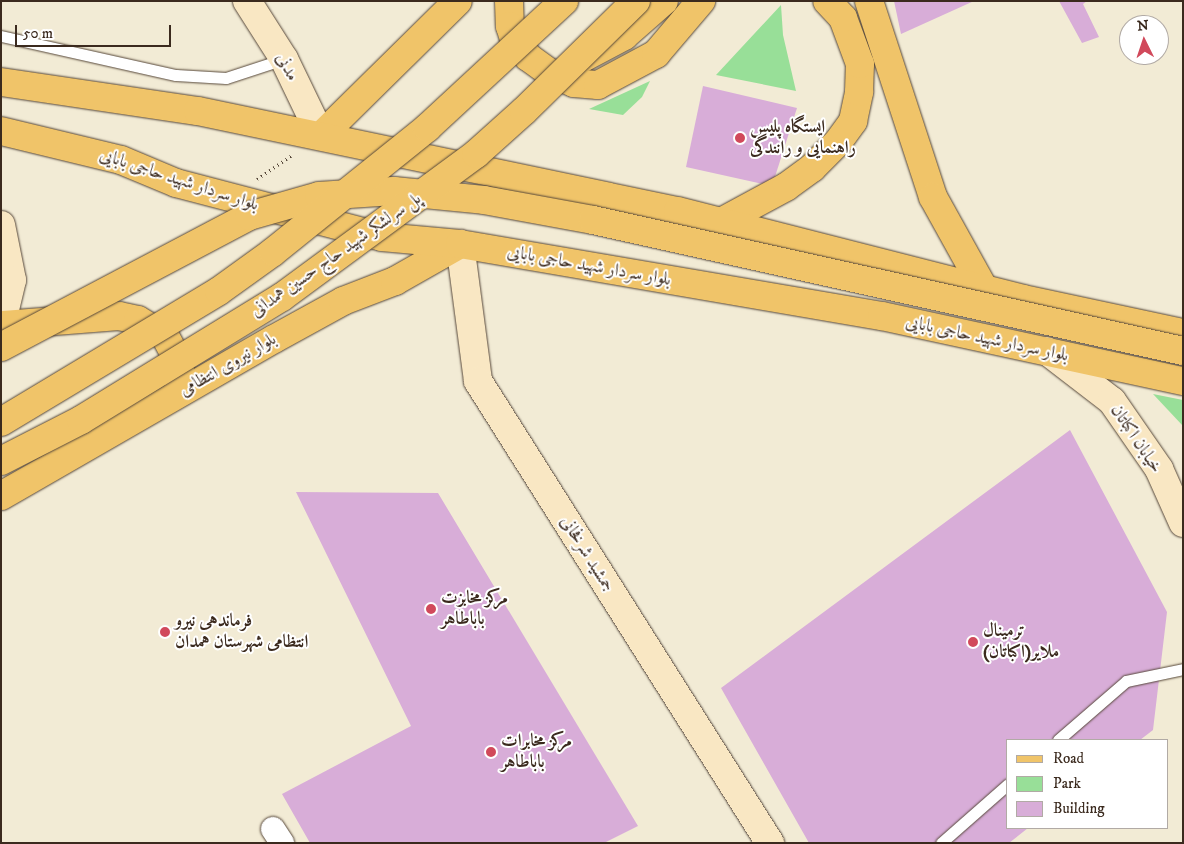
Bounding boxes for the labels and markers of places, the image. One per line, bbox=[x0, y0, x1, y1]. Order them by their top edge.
place label: ایستگاه پلیس راهنمایی و رانندگی bbox=[750, 117, 856, 160]
marker: ایستگاه پلیس راهنمایی و رانندگی bbox=[734, 132, 746, 144]
place label: مرکز مخابزت باباطاهر bbox=[441, 588, 508, 630]
marker: مرکز مخابزت باباطاهر bbox=[425, 603, 437, 615]
place label: فرماندهی نیرو انتظامی شهرستان همدان bbox=[175, 611, 309, 654]
place label: ترمینال ملایر(اکباتان) bbox=[983, 621, 1059, 664]
marker: فرماندهی نیرو انتظامی شهرستان همدان bbox=[159, 626, 171, 638]
marker: ترمینال ملایر(اکباتان) bbox=[967, 636, 979, 648]
place label: مرکز مخابرات باباطاهر bbox=[501, 731, 572, 774]
marker: مرکز مخابرات باباطاهر bbox=[485, 746, 497, 758]

